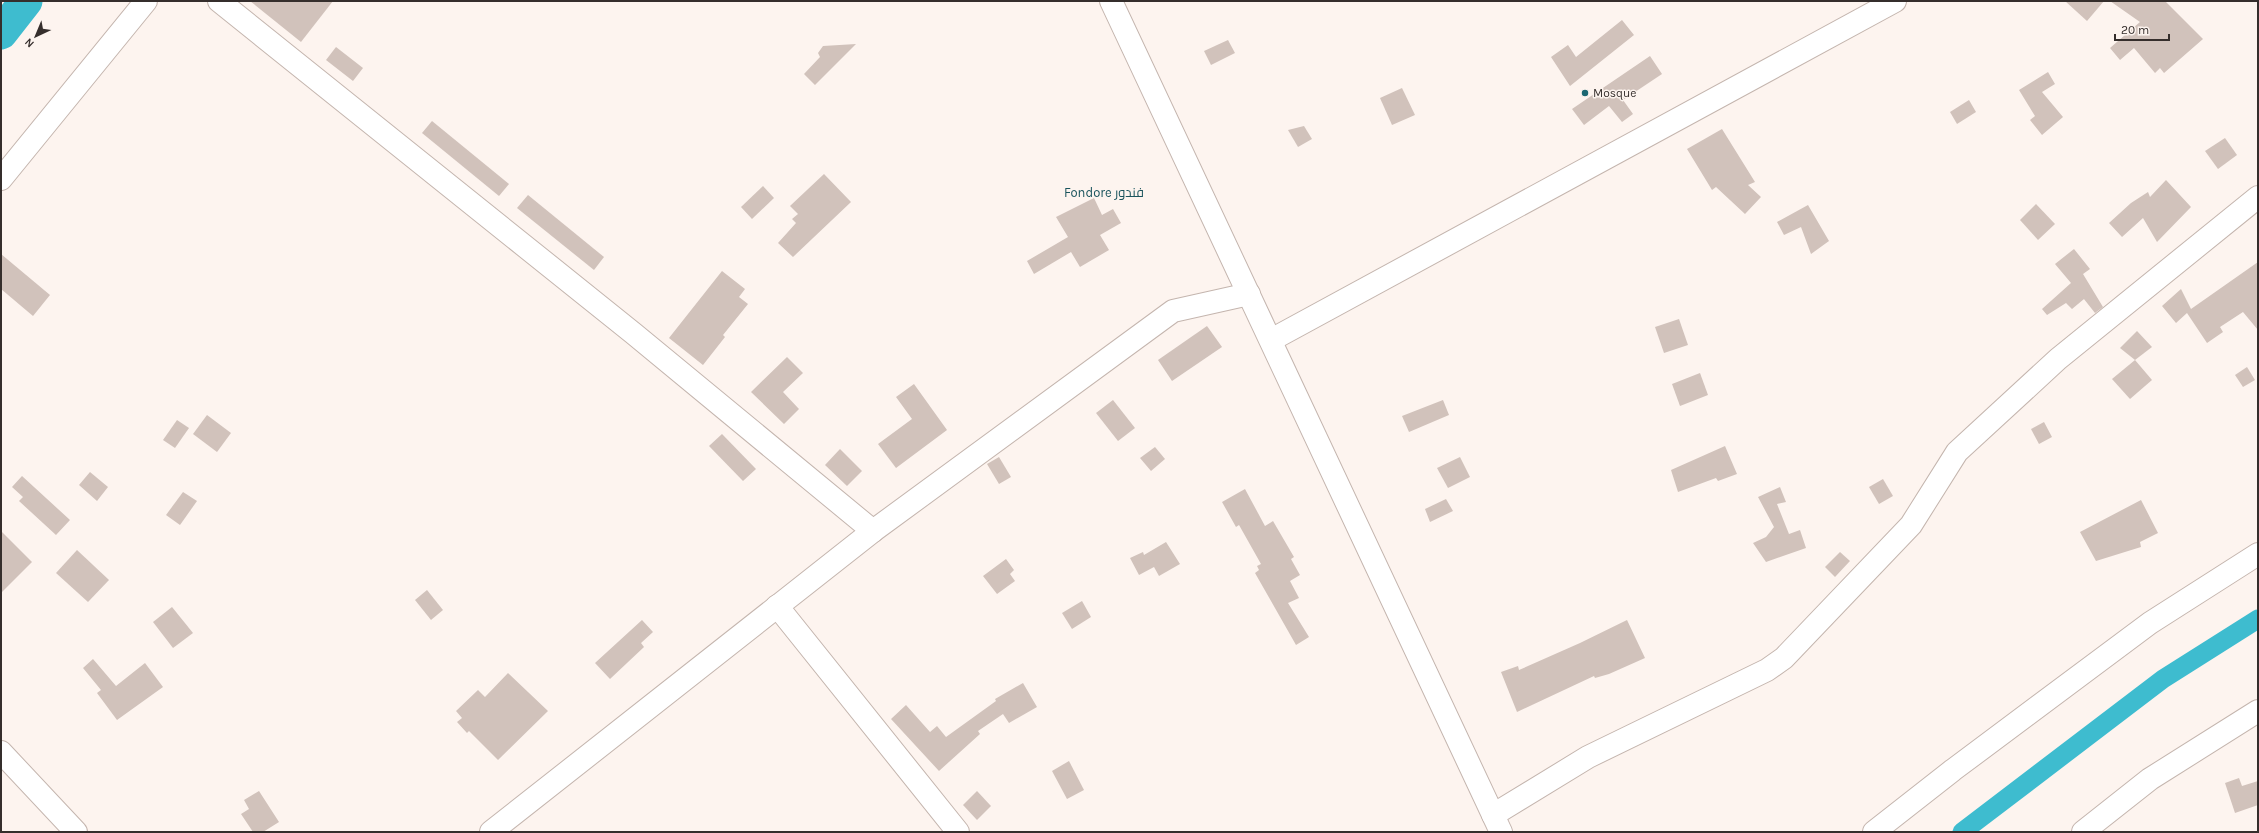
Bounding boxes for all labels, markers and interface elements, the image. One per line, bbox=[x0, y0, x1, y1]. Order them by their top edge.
north arrow bbox=[16, 16, 56, 56]
scale bar bbox=[2115, 16, 2169, 42]
text: 20 m bbox=[2121, 23, 2149, 37]
text: N bbox=[22, 35, 37, 50]
place label: Mosque bbox=[1593, 86, 1636, 100]
marker: Mosque bbox=[1580, 88, 1590, 98]
district label: Fondore فندور bbox=[1064, 185, 1144, 200]

